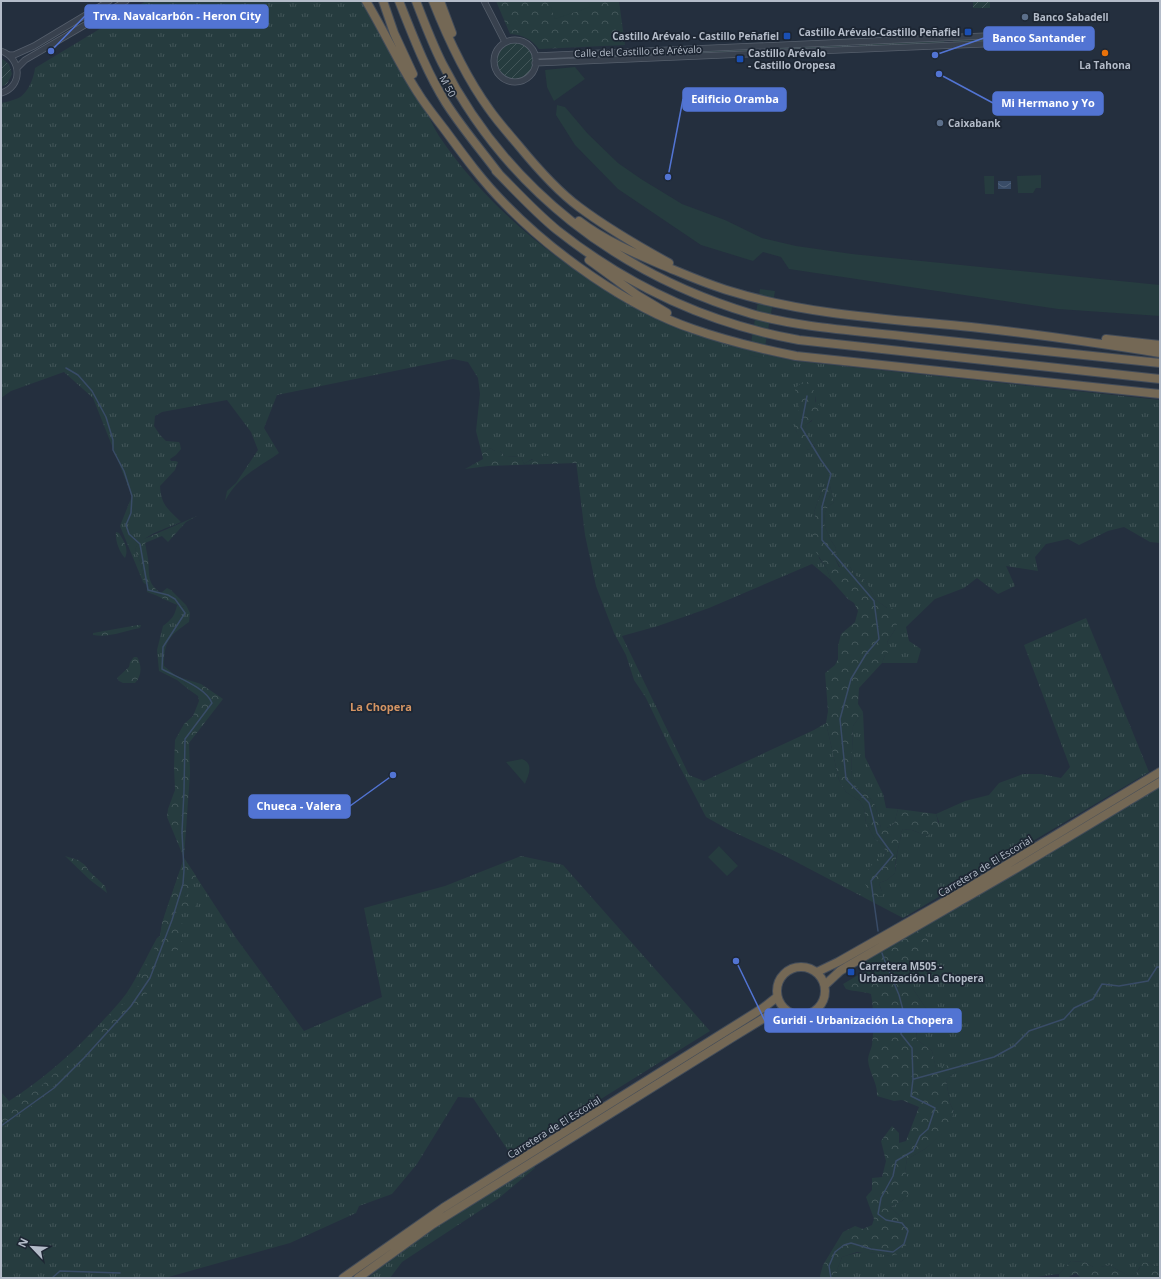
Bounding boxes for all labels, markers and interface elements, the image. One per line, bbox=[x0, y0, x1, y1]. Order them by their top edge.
callout: Trva. Navalcarbón - Heron City bbox=[85, 5, 268, 28]
text: Trva. Navalcarbón - Heron City bbox=[93, 8, 262, 23]
place label: Banco Sabadell bbox=[1033, 10, 1109, 24]
marker: Banco Sabadell bbox=[1020, 12, 1030, 22]
place label: Castillo Arévalo-Castillo Peñafiel bbox=[798, 25, 960, 39]
marker: Castillo Arévalo-Castillo Peñafiel bbox=[963, 27, 973, 37]
callout: Banco Santander bbox=[984, 27, 1094, 50]
place label: Castillo Arévalo - Castillo Peñafiel bbox=[612, 29, 779, 43]
text: Banco Santander bbox=[992, 30, 1086, 45]
marker: Castillo Arévalo - Castillo Peñafiel bbox=[782, 31, 792, 41]
street label: Calle del Castillo de Arévalo bbox=[574, 42, 702, 60]
place label: Castillo Arévalo - Castillo Oropesa bbox=[748, 46, 835, 72]
marker: La Tahona bbox=[1100, 48, 1110, 58]
marker: Castillo Arévalo - Castillo Oropesa bbox=[735, 54, 745, 64]
place label: La Tahona bbox=[1079, 58, 1131, 72]
street label: M 50 bbox=[436, 73, 460, 100]
callout: Edificio Oramba bbox=[683, 88, 786, 111]
text: Edificio Oramba bbox=[691, 91, 779, 106]
callout: Mi Hermano y Yo bbox=[993, 92, 1103, 115]
text: Mi Hermano y Yo bbox=[1001, 95, 1095, 110]
place label: Caixabank bbox=[948, 116, 1001, 130]
marker: Caixabank bbox=[935, 118, 945, 128]
district label: La Chopera bbox=[350, 699, 412, 714]
callout: Chueca - Valera bbox=[249, 795, 350, 818]
text: Chueca - Valera bbox=[257, 798, 341, 813]
street label: Carretera de El Escorial bbox=[935, 832, 1035, 900]
place label: Carretera M505 - Urbanización La Chopera bbox=[859, 959, 984, 985]
marker: Carretera M505 - Urbanización La Chopera bbox=[846, 967, 856, 977]
callout: Guridi - Urbanización La Chopera bbox=[765, 1009, 961, 1032]
text: Guridi - Urbanización La Chopera bbox=[773, 1012, 953, 1027]
street label: Carretera de El Escorial bbox=[505, 1092, 603, 1162]
north arrow bbox=[12, 1227, 52, 1267]
text: N bbox=[14, 1235, 31, 1250]

